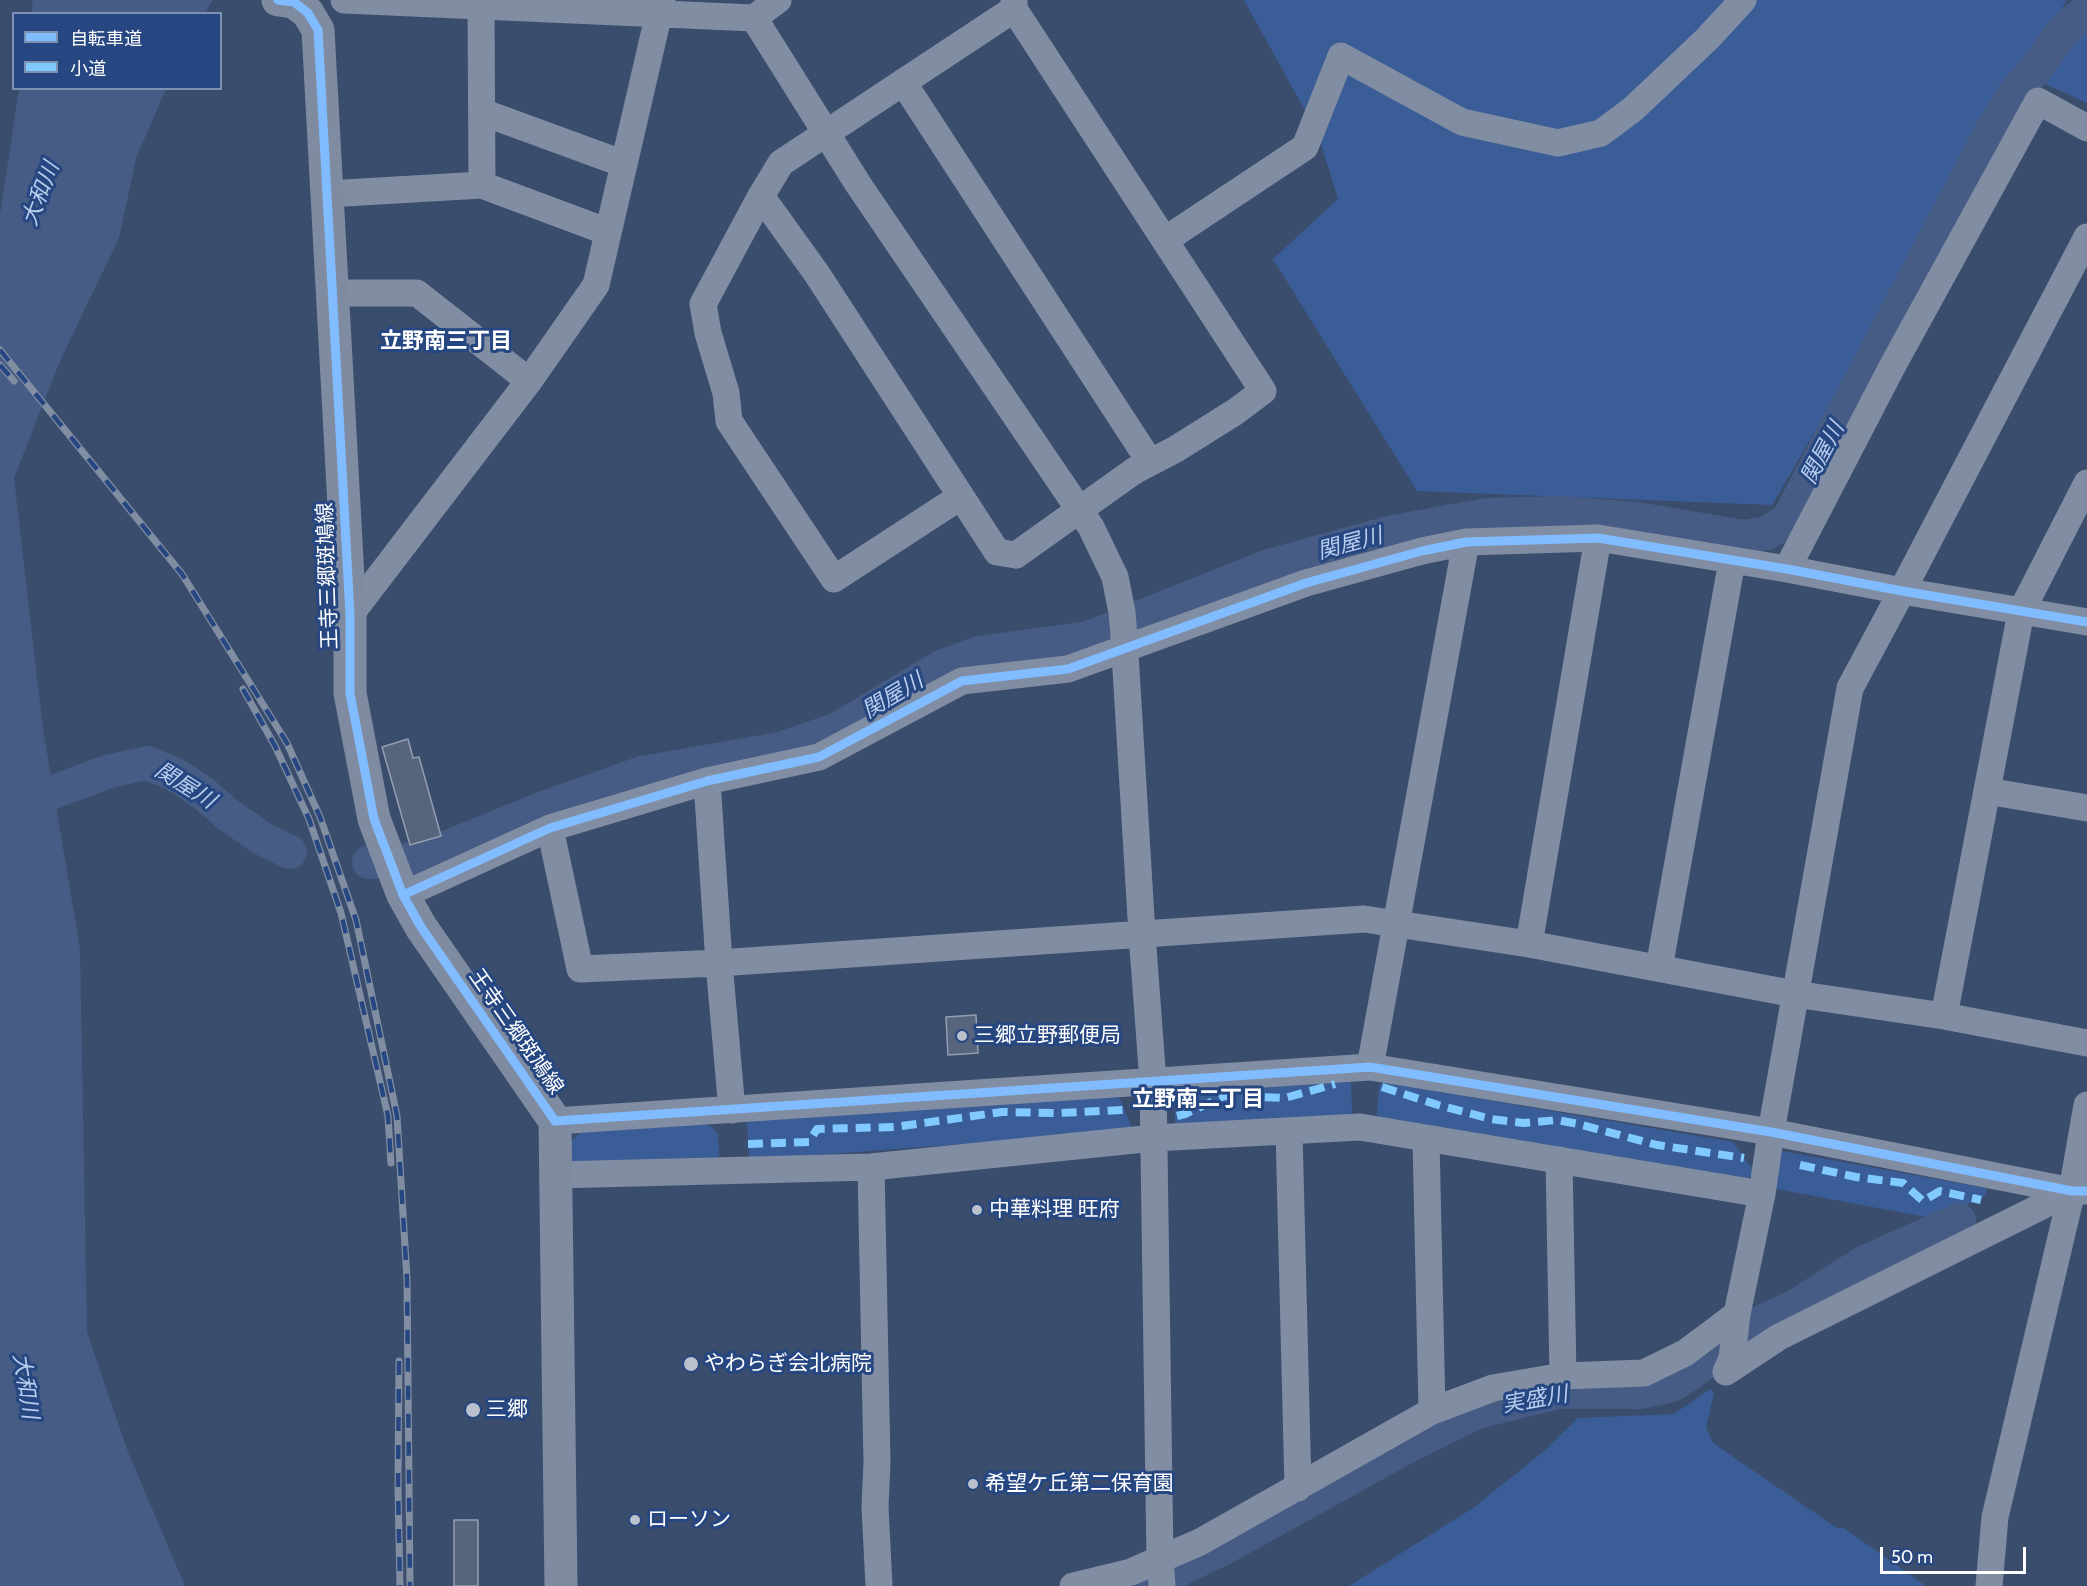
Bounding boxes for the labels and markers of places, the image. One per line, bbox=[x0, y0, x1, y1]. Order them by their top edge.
place label: 三郷立野郵便局 bbox=[974, 1023, 1121, 1049]
marker: 三郷立野郵便局 bbox=[955, 1029, 969, 1043]
place label: 中華料理 旺府 bbox=[989, 1197, 1120, 1223]
marker: 中華料理 旺府 bbox=[970, 1203, 984, 1217]
place label: やわらぎ会北病院 bbox=[704, 1351, 872, 1377]
marker: やわらぎ会北病院 bbox=[682, 1355, 700, 1373]
place label: 三郷 bbox=[486, 1397, 528, 1423]
marker: 三郷 bbox=[464, 1401, 482, 1419]
place label: 希望ケ丘第二保育園 bbox=[985, 1471, 1174, 1497]
marker: 希望ケ丘第二保育園 bbox=[966, 1477, 980, 1491]
place label: ローソン bbox=[647, 1507, 731, 1533]
marker: ローソン bbox=[628, 1513, 642, 1527]

